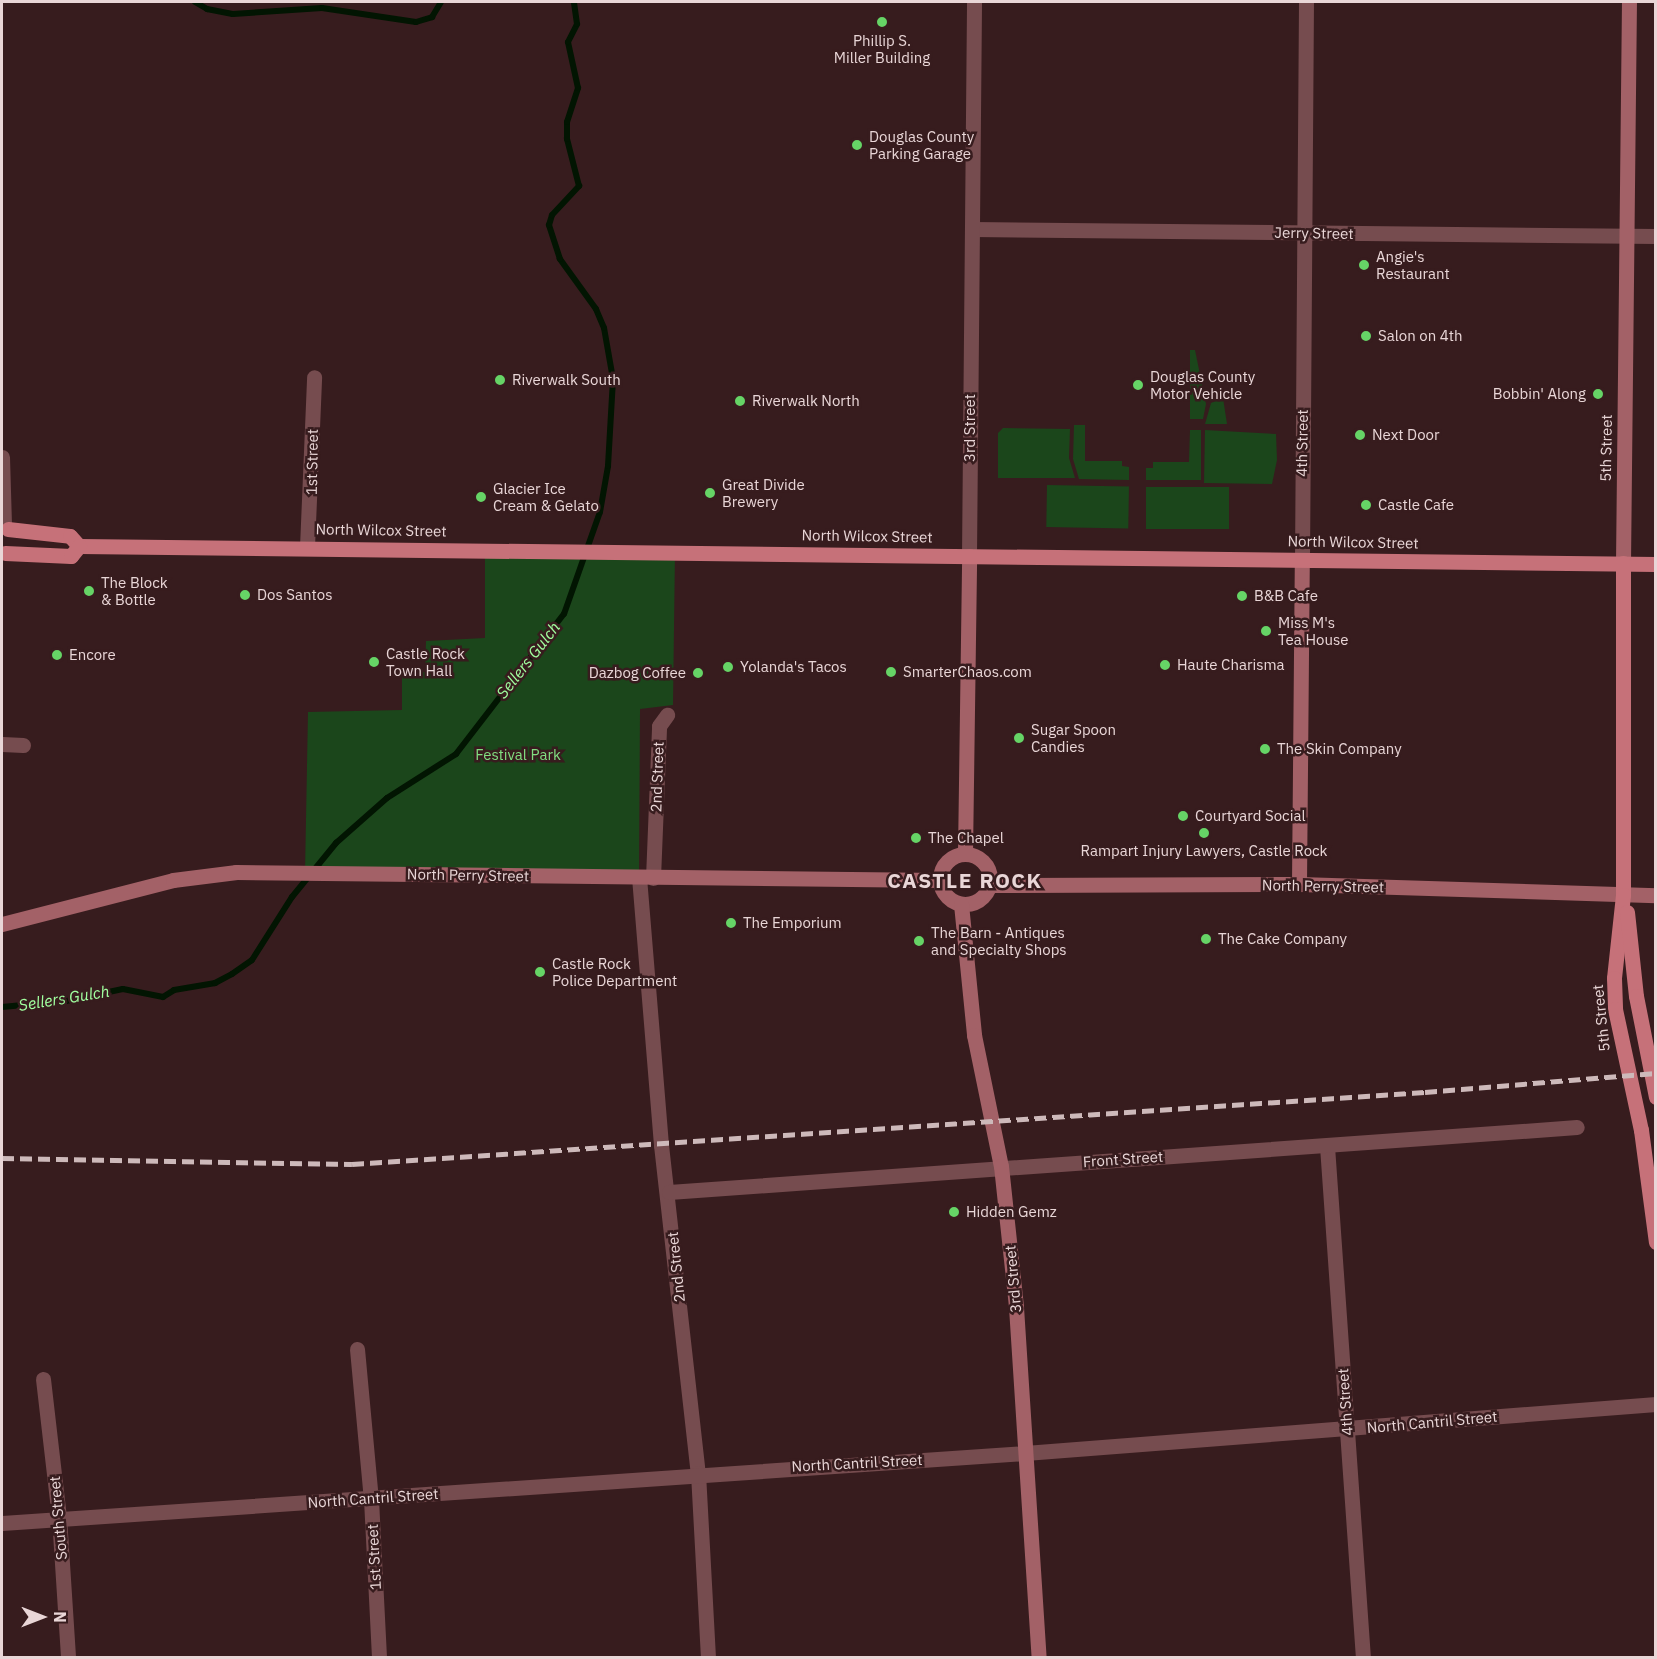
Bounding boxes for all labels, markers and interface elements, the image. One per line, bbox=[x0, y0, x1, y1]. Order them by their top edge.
marker: Phillip S. Miller Building bbox=[875, 15, 889, 29]
place label: Phillip S. Miller Building bbox=[834, 31, 930, 66]
place label: Douglas County Parking Garage bbox=[869, 127, 974, 162]
marker: Douglas County Parking Garage bbox=[850, 138, 864, 152]
street label: Jerry Street bbox=[1274, 223, 1354, 243]
place label: Angie's Restaurant bbox=[1376, 247, 1450, 282]
marker: Angie's Restaurant bbox=[1357, 258, 1371, 272]
place label: Salon on 4th bbox=[1378, 327, 1463, 345]
marker: Salon on 4th bbox=[1359, 329, 1373, 343]
place label: Douglas County Motor Vehicle bbox=[1150, 367, 1255, 402]
place label: Riverwalk South bbox=[512, 371, 621, 389]
marker: Riverwalk South bbox=[493, 373, 507, 387]
marker: Douglas County Motor Vehicle bbox=[1131, 378, 1145, 392]
place label: Bobbin' Along bbox=[1493, 385, 1586, 403]
marker: Bobbin' Along bbox=[1591, 387, 1605, 401]
place label: Riverwalk North bbox=[752, 392, 860, 410]
marker: Riverwalk North bbox=[733, 394, 747, 408]
street label: 3rd Street bbox=[961, 394, 979, 462]
street label: 4th Street bbox=[1292, 409, 1312, 477]
street label: 5th Street bbox=[1596, 414, 1616, 482]
place label: Next Door bbox=[1372, 426, 1439, 444]
marker: Next Door bbox=[1353, 428, 1367, 442]
street label: 1st Street bbox=[302, 429, 322, 495]
place label: Great Divide Brewery bbox=[722, 475, 805, 510]
place label: Glacier Ice Cream & Gelato bbox=[493, 479, 599, 514]
marker: Great Divide Brewery bbox=[703, 486, 717, 500]
marker: Glacier Ice Cream & Gelato bbox=[474, 490, 488, 504]
place label: Castle Cafe bbox=[1378, 496, 1454, 514]
marker: Castle Cafe bbox=[1359, 498, 1373, 512]
street label: North Wilcox Street bbox=[315, 520, 447, 540]
street label: North Wilcox Street bbox=[801, 526, 933, 546]
street label: North Wilcox Street bbox=[1287, 532, 1419, 552]
place label: The Block & Bottle bbox=[101, 573, 168, 608]
marker: The Block & Bottle bbox=[82, 584, 96, 598]
place label: Dos Santos bbox=[257, 586, 332, 604]
place label: B&B Cafe bbox=[1254, 587, 1318, 605]
marker: Dos Santos bbox=[238, 588, 252, 602]
marker: B&B Cafe bbox=[1235, 589, 1249, 603]
place label: Miss M's Tea House bbox=[1278, 613, 1348, 648]
water label: Sellers Gulch bbox=[492, 618, 564, 702]
marker: Miss M's Tea House bbox=[1259, 624, 1273, 638]
place label: Castle Rock Town Hall bbox=[386, 644, 465, 679]
place label: Encore bbox=[69, 646, 116, 664]
marker: Encore bbox=[50, 648, 64, 662]
marker: Castle Rock Town Hall bbox=[367, 655, 381, 669]
place label: Haute Charisma bbox=[1177, 656, 1285, 674]
place label: Yolanda's Tacos bbox=[740, 658, 847, 676]
marker: Haute Charisma bbox=[1158, 658, 1172, 672]
marker: Yolanda's Tacos bbox=[721, 660, 735, 674]
place label: SmarterChaos.com bbox=[903, 663, 1032, 681]
place label: Dazbog Coffee bbox=[589, 664, 686, 682]
marker: SmarterChaos.com bbox=[884, 665, 898, 679]
marker: Dazbog Coffee bbox=[691, 666, 705, 680]
place label: Sugar Spoon Candies bbox=[1031, 720, 1116, 755]
marker: Sugar Spoon Candies bbox=[1012, 731, 1026, 745]
place label: The Skin Company bbox=[1277, 740, 1402, 758]
street label: 2nd Street bbox=[647, 741, 667, 813]
marker: The Skin Company bbox=[1258, 742, 1272, 756]
park label: Festival Park bbox=[475, 746, 561, 764]
place label: Courtyard Social bbox=[1195, 807, 1306, 825]
marker: Courtyard Social bbox=[1176, 809, 1190, 823]
marker: Rampart Injury Lawyers, Castle Rock bbox=[1197, 826, 1211, 840]
place label: The Chapel bbox=[928, 829, 1004, 847]
marker: The Chapel bbox=[909, 831, 923, 845]
place label: Rampart Injury Lawyers, Castle Rock bbox=[1081, 842, 1327, 860]
street label: North Perry Street bbox=[407, 865, 529, 885]
district label: CASTLE ROCK bbox=[887, 867, 1043, 893]
street label: North Perry Street bbox=[1262, 876, 1384, 896]
place label: The Emporium bbox=[743, 914, 842, 932]
marker: The Emporium bbox=[724, 916, 738, 930]
place label: The Barn - Antiques and Specialty Shops bbox=[931, 923, 1067, 958]
place label: The Cake Company bbox=[1218, 930, 1347, 948]
marker: The Cake Company bbox=[1199, 932, 1213, 946]
marker: The Barn - Antiques and Specialty Shops bbox=[912, 934, 926, 948]
place label: Castle Rock Police Department bbox=[552, 954, 677, 989]
marker: Castle Rock Police Department bbox=[533, 965, 547, 979]
water label: Sellers Gulch bbox=[17, 981, 111, 1015]
street label: 5th Street bbox=[1589, 984, 1613, 1052]
street label: Front Street bbox=[1082, 1147, 1164, 1171]
place label: Hidden Gemz bbox=[966, 1203, 1057, 1221]
marker: Hidden Gemz bbox=[947, 1205, 961, 1219]
street label: 2nd Street bbox=[663, 1231, 689, 1303]
street label: 3rd Street bbox=[1001, 1244, 1025, 1314]
street label: 4th Street bbox=[1334, 1368, 1356, 1436]
street label: North Cantril Street bbox=[1366, 1407, 1498, 1437]
street label: North Cantril Street bbox=[791, 1451, 923, 1475]
street label: South Street bbox=[45, 1475, 71, 1561]
street label: North Cantril Street bbox=[307, 1484, 439, 1512]
street label: 1st Street bbox=[363, 1523, 385, 1591]
north arrow bbox=[12, 1587, 72, 1647]
text: N bbox=[50, 1611, 70, 1623]

